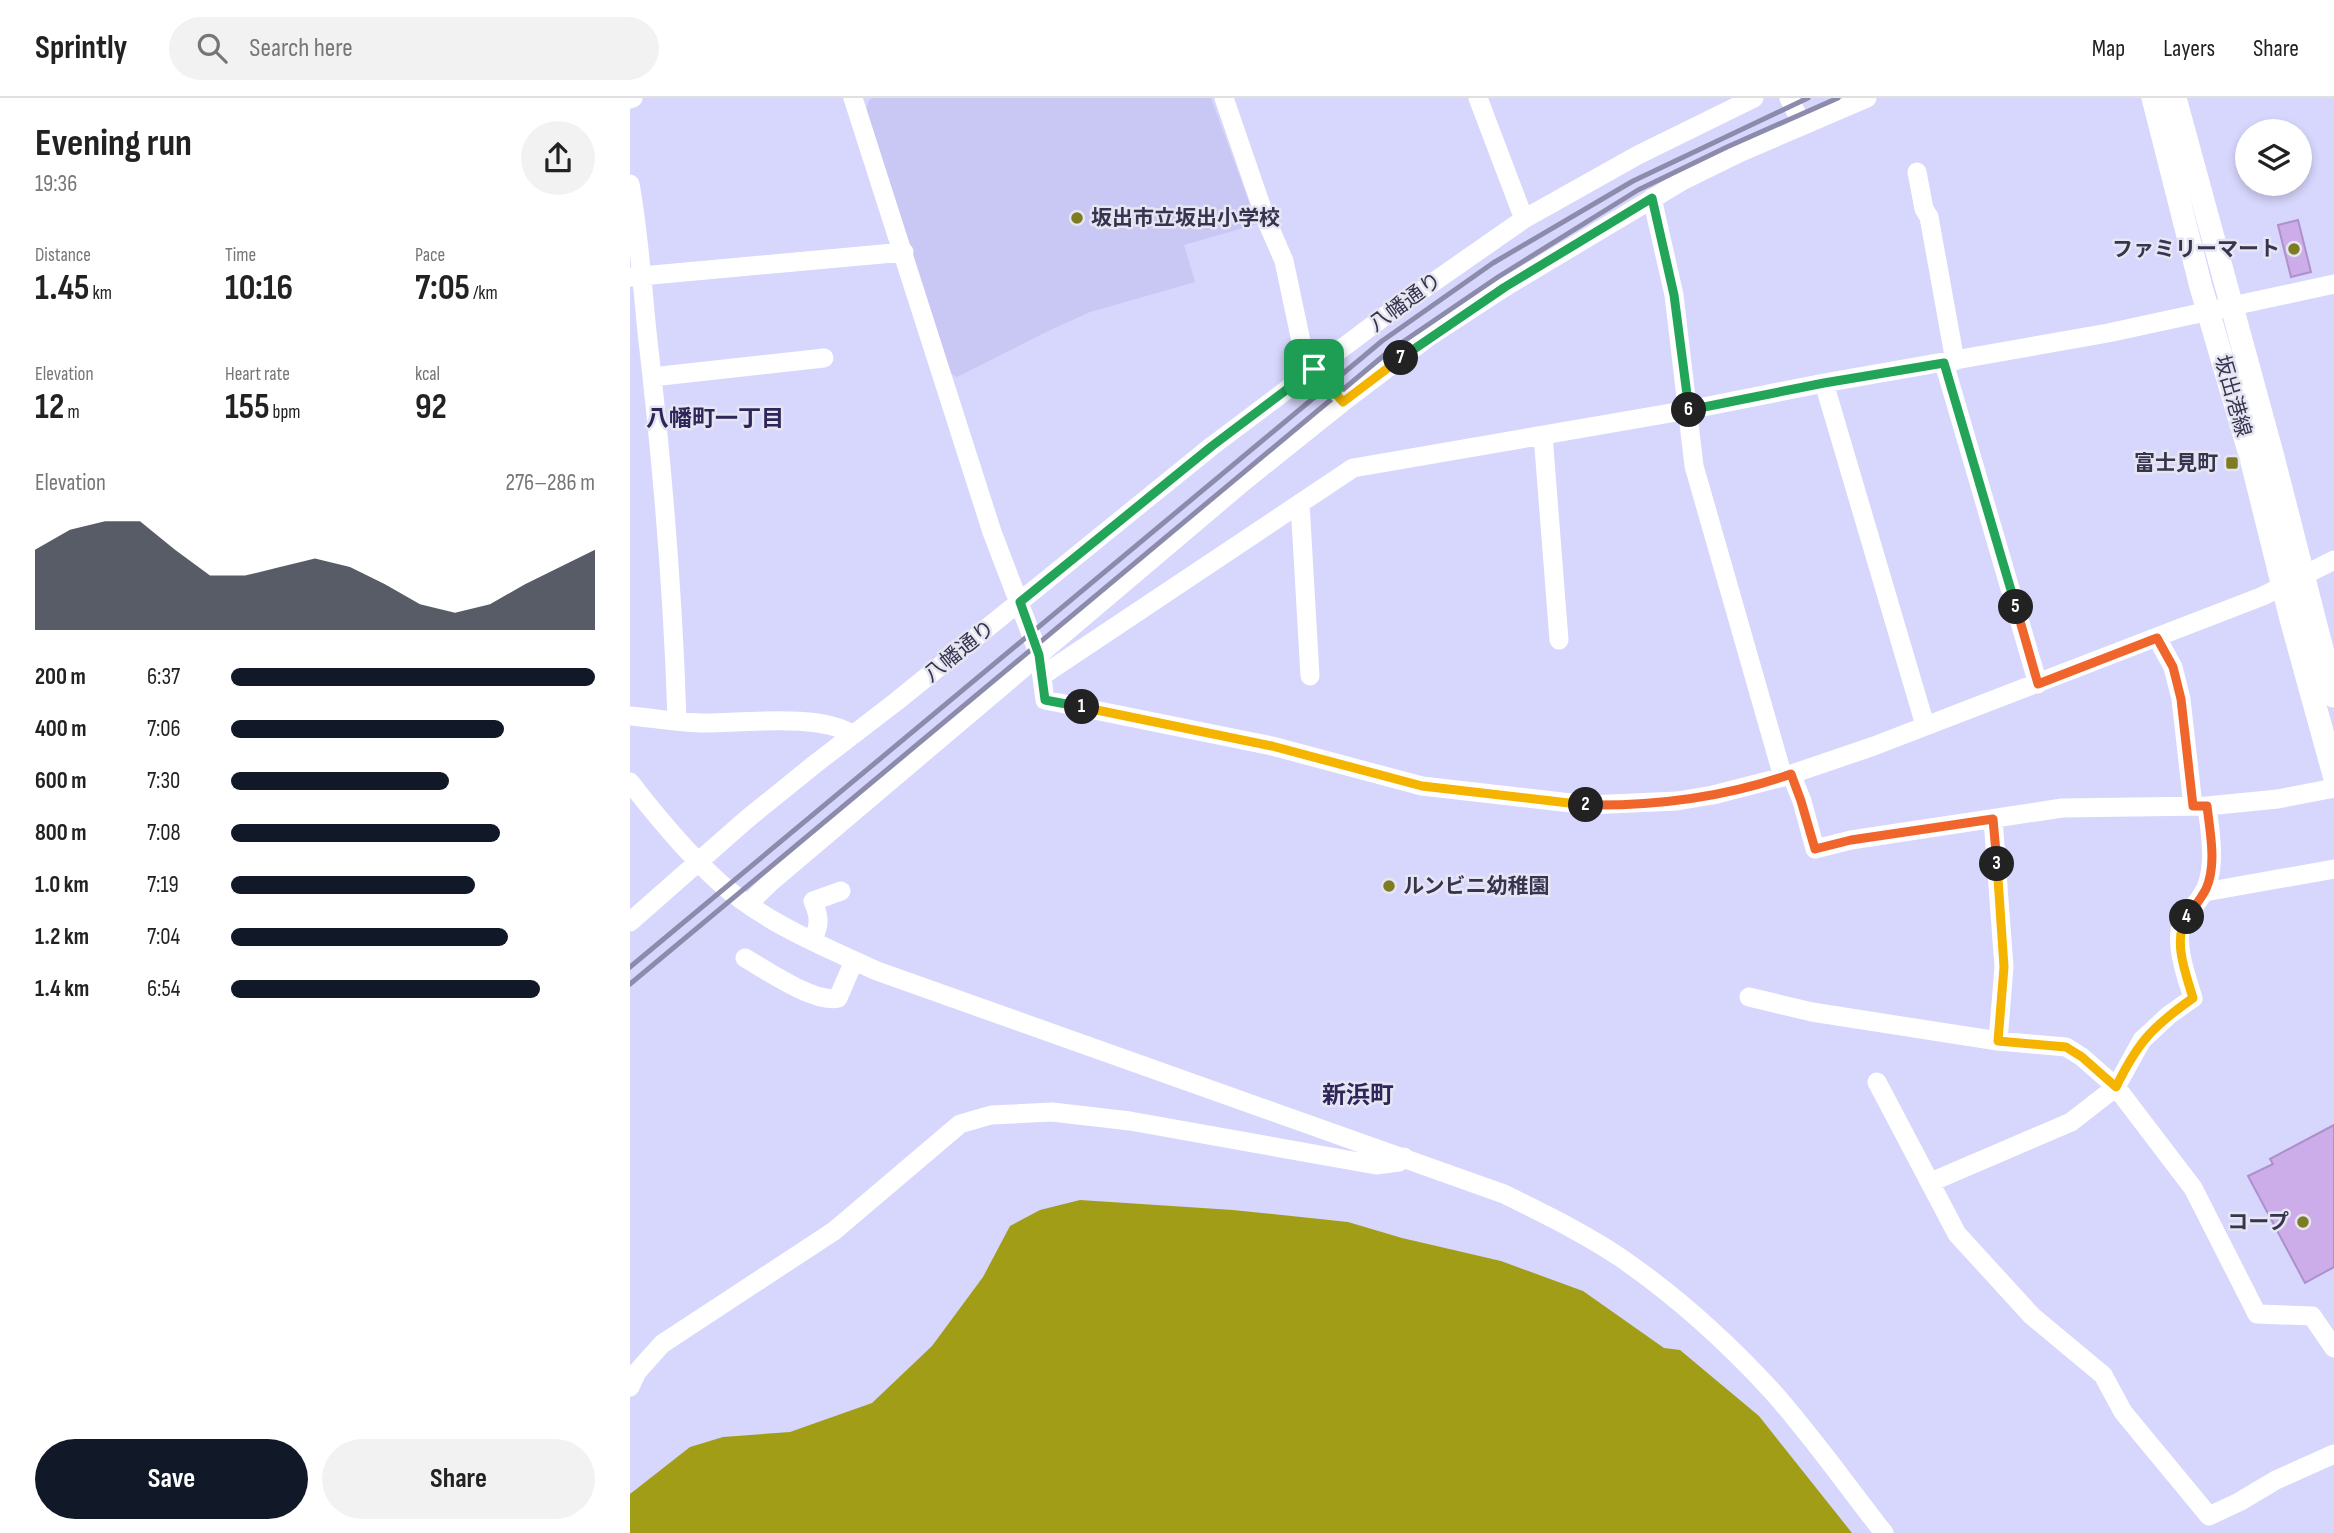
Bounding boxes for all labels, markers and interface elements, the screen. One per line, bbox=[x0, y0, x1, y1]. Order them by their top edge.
search box bbox=[169, 17, 659, 80]
text: Sprintly bbox=[35, 28, 127, 68]
icon: search bbox=[193, 29, 231, 67]
text: Search here bbox=[249, 33, 353, 64]
text: Map bbox=[2092, 34, 2125, 63]
text: Layers bbox=[2163, 34, 2215, 63]
text: Share bbox=[2253, 34, 2299, 63]
map controls bbox=[2235, 119, 2312, 196]
button: layers bbox=[2235, 119, 2312, 196]
text: Evening run bbox=[35, 121, 192, 166]
button: share bbox=[521, 121, 595, 195]
text: 19:36 bbox=[35, 170, 77, 198]
place label: 坂出市立坂出小学校 bbox=[1091, 206, 1280, 231]
marker: 坂出市立坂出小学校 bbox=[1069, 210, 1085, 226]
place label: ファミリーマート bbox=[2112, 237, 2280, 262]
marker: ファミリーマート bbox=[2286, 241, 2302, 257]
text: Distance bbox=[35, 244, 91, 267]
text: Time bbox=[225, 244, 256, 267]
text: Pace bbox=[415, 244, 445, 267]
text: 1.45 bbox=[35, 267, 89, 310]
text: 10:16 bbox=[225, 267, 293, 310]
text: 7:05 bbox=[415, 267, 470, 310]
street label: 八幡通り bbox=[1364, 268, 1447, 337]
text: km bbox=[89, 282, 112, 305]
text: /km bbox=[470, 282, 498, 305]
pin bbox=[1284, 339, 1344, 399]
pin: 7 bbox=[1384, 341, 1418, 376]
text: 7 bbox=[1396, 346, 1405, 369]
icon: arrive bbox=[1295, 350, 1333, 388]
street label: 坂出港線 bbox=[2209, 352, 2256, 440]
text: Elevation bbox=[35, 363, 94, 386]
text: Heart rate bbox=[225, 363, 290, 386]
text: kcal bbox=[415, 363, 440, 386]
text: 12 bbox=[35, 386, 64, 429]
text: 155 bbox=[225, 386, 270, 429]
text: 92 bbox=[415, 386, 447, 429]
pin: 6 bbox=[1672, 392, 1706, 428]
text: 6 bbox=[1684, 398, 1693, 421]
text: m bbox=[64, 401, 80, 424]
text: bpm bbox=[270, 401, 301, 424]
district label: 八幡町一丁目 bbox=[646, 405, 784, 433]
place label: 富士見町 bbox=[2134, 451, 2218, 476]
marker: 富士見町 bbox=[2224, 455, 2240, 471]
text: Elevation bbox=[35, 469, 106, 497]
text: 276–286 m bbox=[505, 469, 595, 497]
pin: 5 bbox=[1998, 589, 2034, 624]
text: 5 bbox=[2011, 595, 2020, 618]
street label: 八幡通り bbox=[919, 615, 1000, 688]
text: 200 m bbox=[35, 663, 86, 691]
text: 6:37 bbox=[147, 663, 180, 691]
pin: 1 bbox=[1064, 690, 1100, 724]
text: 1 bbox=[1078, 695, 1085, 718]
text: 400 m bbox=[35, 715, 86, 743]
text: 7:06 bbox=[147, 715, 181, 743]
text: 600 m bbox=[35, 767, 87, 795]
text: 7:30 bbox=[147, 767, 180, 795]
pin: 2 bbox=[1569, 788, 1604, 822]
text: 2 bbox=[1581, 793, 1590, 816]
text: 800 m bbox=[35, 819, 87, 847]
text: 7:08 bbox=[147, 819, 181, 847]
pin: 3 bbox=[1980, 846, 2014, 882]
text: 3 bbox=[1992, 852, 2001, 875]
text: 1.0 km bbox=[35, 871, 89, 899]
text: 7:19 bbox=[147, 871, 179, 899]
place label: ルンビニ幼稚園 bbox=[1403, 874, 1550, 899]
marker: ルンビニ幼稚園 bbox=[1381, 878, 1397, 894]
pin: 4 bbox=[2170, 900, 2204, 934]
text: 4 bbox=[2182, 905, 2191, 928]
text: 1.2 km bbox=[35, 923, 89, 951]
text: 7:04 bbox=[147, 923, 180, 951]
text: 1.4 km bbox=[35, 975, 89, 1003]
text: 6:54 bbox=[147, 975, 180, 1003]
district label: 新浜町 bbox=[1322, 1081, 1394, 1110]
place label: コープ bbox=[2227, 1210, 2289, 1235]
marker: コープ bbox=[2295, 1214, 2311, 1230]
button: Save bbox=[35, 1439, 308, 1519]
button: Share bbox=[322, 1439, 595, 1519]

